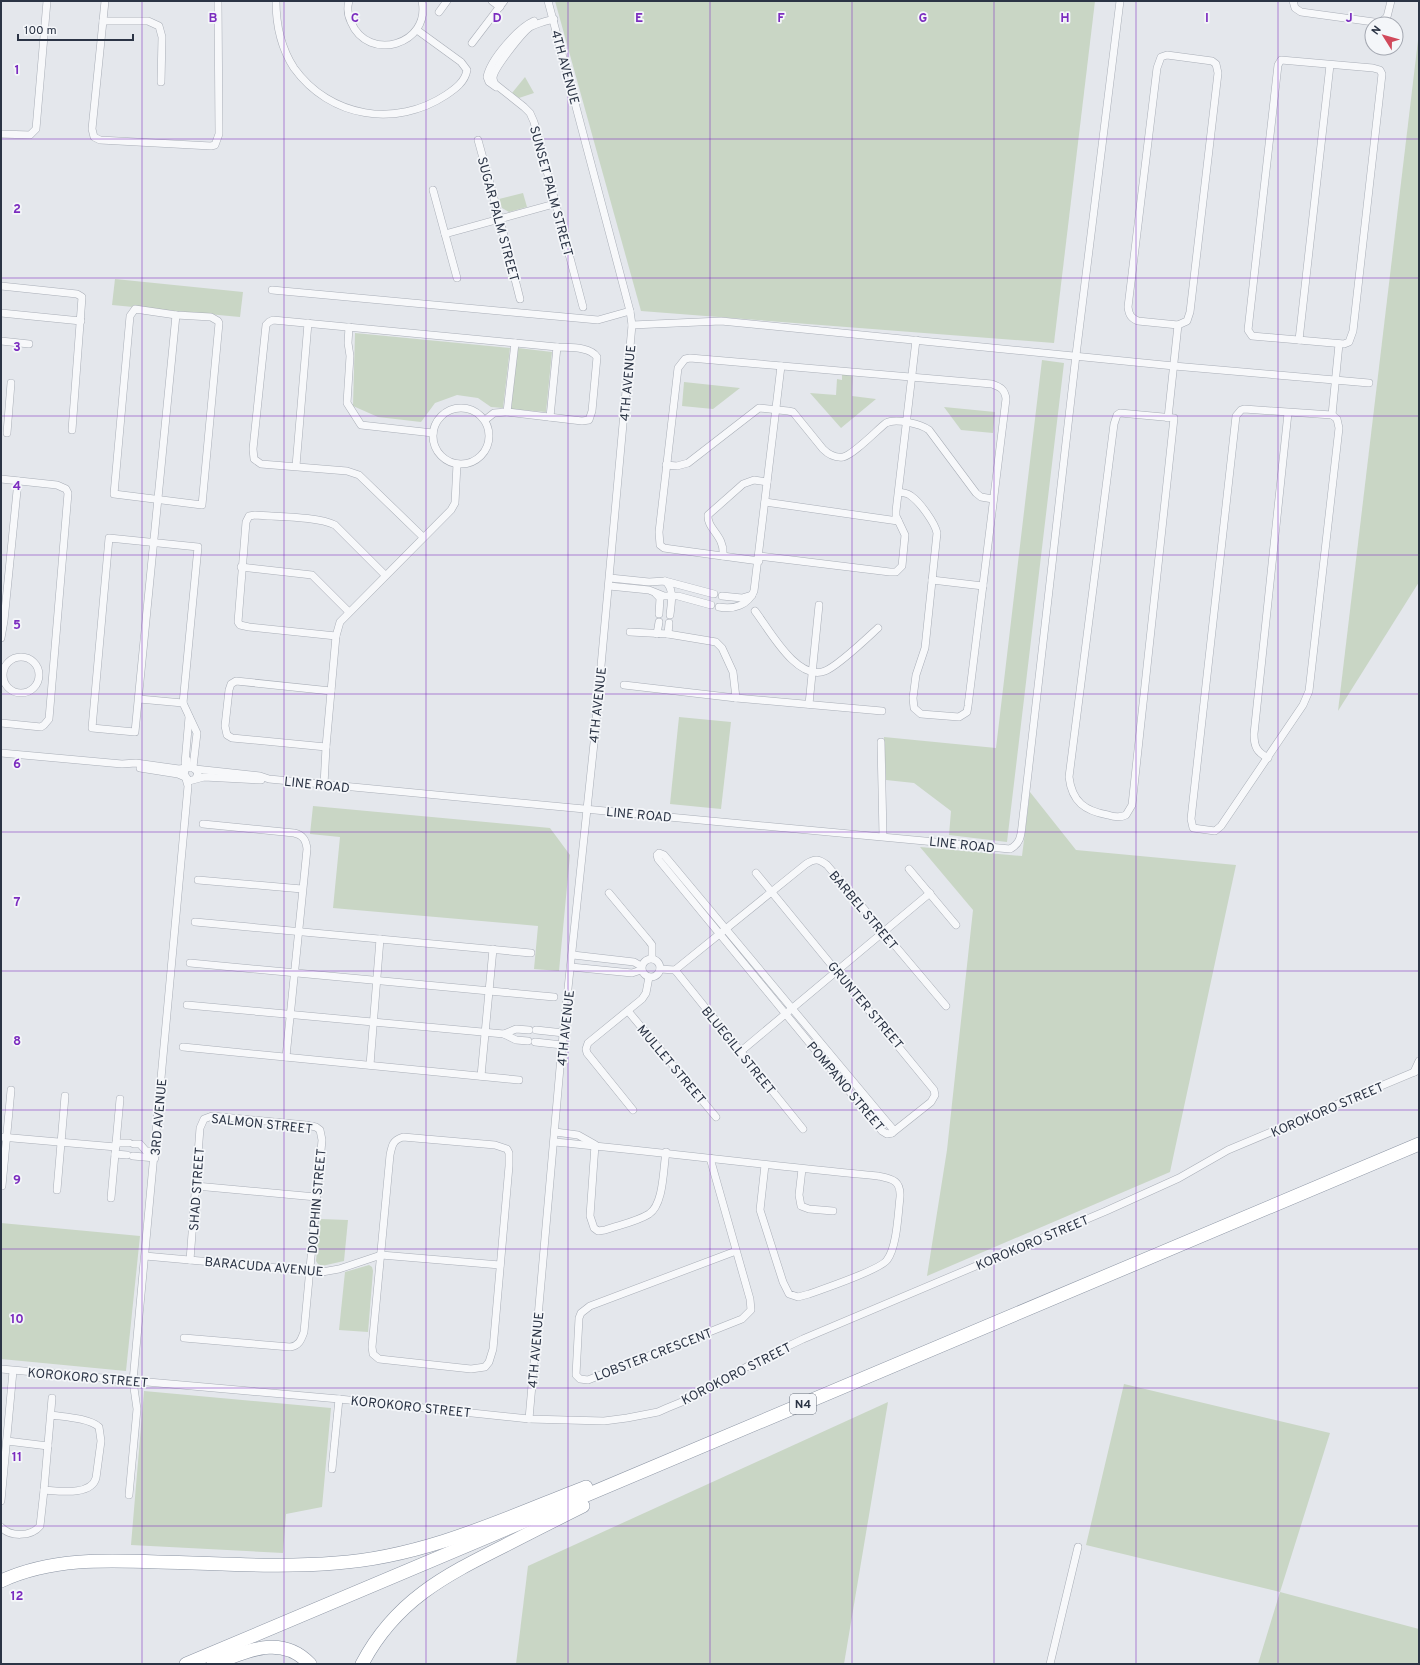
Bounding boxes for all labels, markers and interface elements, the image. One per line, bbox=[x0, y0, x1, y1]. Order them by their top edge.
text: B bbox=[209, 11, 218, 27]
text: C bbox=[351, 11, 359, 27]
text: D bbox=[492, 11, 502, 27]
text: E bbox=[635, 11, 643, 27]
text: F bbox=[777, 11, 785, 27]
text: G bbox=[919, 11, 928, 27]
text: H bbox=[1060, 11, 1070, 27]
text: I bbox=[1205, 11, 1209, 27]
text: J bbox=[1345, 11, 1353, 27]
scale bar bbox=[18, 16, 133, 42]
north arrow bbox=[1364, 16, 1404, 56]
text: 100 m bbox=[24, 23, 57, 39]
text: N bbox=[1369, 23, 1385, 38]
street label: 4TH AVENUE bbox=[546, 29, 582, 107]
text: 1 bbox=[14, 63, 20, 79]
street label: SUNSET PALM STREET bbox=[525, 124, 575, 259]
street label: SUGAR PALM STREET bbox=[473, 155, 521, 284]
text: 2 bbox=[13, 202, 21, 218]
text: 3 bbox=[13, 340, 21, 356]
street label: 4TH AVENUE bbox=[618, 344, 640, 422]
text: 4 bbox=[13, 479, 21, 495]
text: 5 bbox=[13, 618, 21, 634]
street label: 4TH AVENUE bbox=[587, 666, 611, 744]
text: 6 bbox=[13, 757, 21, 773]
street label: LINE ROAD bbox=[283, 775, 350, 797]
street label: LINE ROAD bbox=[605, 805, 672, 827]
street label: LINE ROAD bbox=[928, 835, 995, 857]
street label: BARBEL STREET bbox=[825, 868, 900, 954]
text: 7 bbox=[14, 895, 21, 911]
street label: GRUNTER STREET bbox=[823, 959, 906, 1053]
street label: 4TH AVENUE bbox=[555, 989, 579, 1067]
street label: BLUEGILL STREET bbox=[697, 1004, 778, 1099]
street label: MULLET STREET bbox=[633, 1022, 708, 1108]
text: 8 bbox=[13, 1034, 21, 1050]
street label: POMPANO STREET bbox=[802, 1039, 887, 1135]
street label: 3RD AVENUE bbox=[149, 1078, 171, 1156]
street label: KOROKORO STREET bbox=[1269, 1080, 1387, 1142]
street label: SALMON STREET bbox=[210, 1112, 313, 1138]
street label: SHAD STREET bbox=[187, 1147, 209, 1232]
street label: DOLPHIN STREET bbox=[305, 1148, 331, 1254]
text: 9 bbox=[13, 1173, 21, 1189]
street label: KOROKORO STREET bbox=[974, 1213, 1092, 1275]
street label: BARACUDA AVENUE bbox=[204, 1255, 324, 1281]
street label: 4TH AVENUE bbox=[526, 1311, 548, 1389]
text: 10 bbox=[10, 1312, 24, 1328]
street label: LOBSTER CRESCENT bbox=[593, 1326, 715, 1386]
street label: KOROKORO STREET bbox=[679, 1340, 794, 1409]
street label: KOROKORO STREET bbox=[27, 1366, 149, 1392]
street label: KOROKORO STREET bbox=[350, 1394, 472, 1422]
road number: N4 bbox=[790, 1394, 816, 1414]
text: 11 bbox=[12, 1450, 22, 1466]
text: 12 bbox=[10, 1589, 24, 1605]

